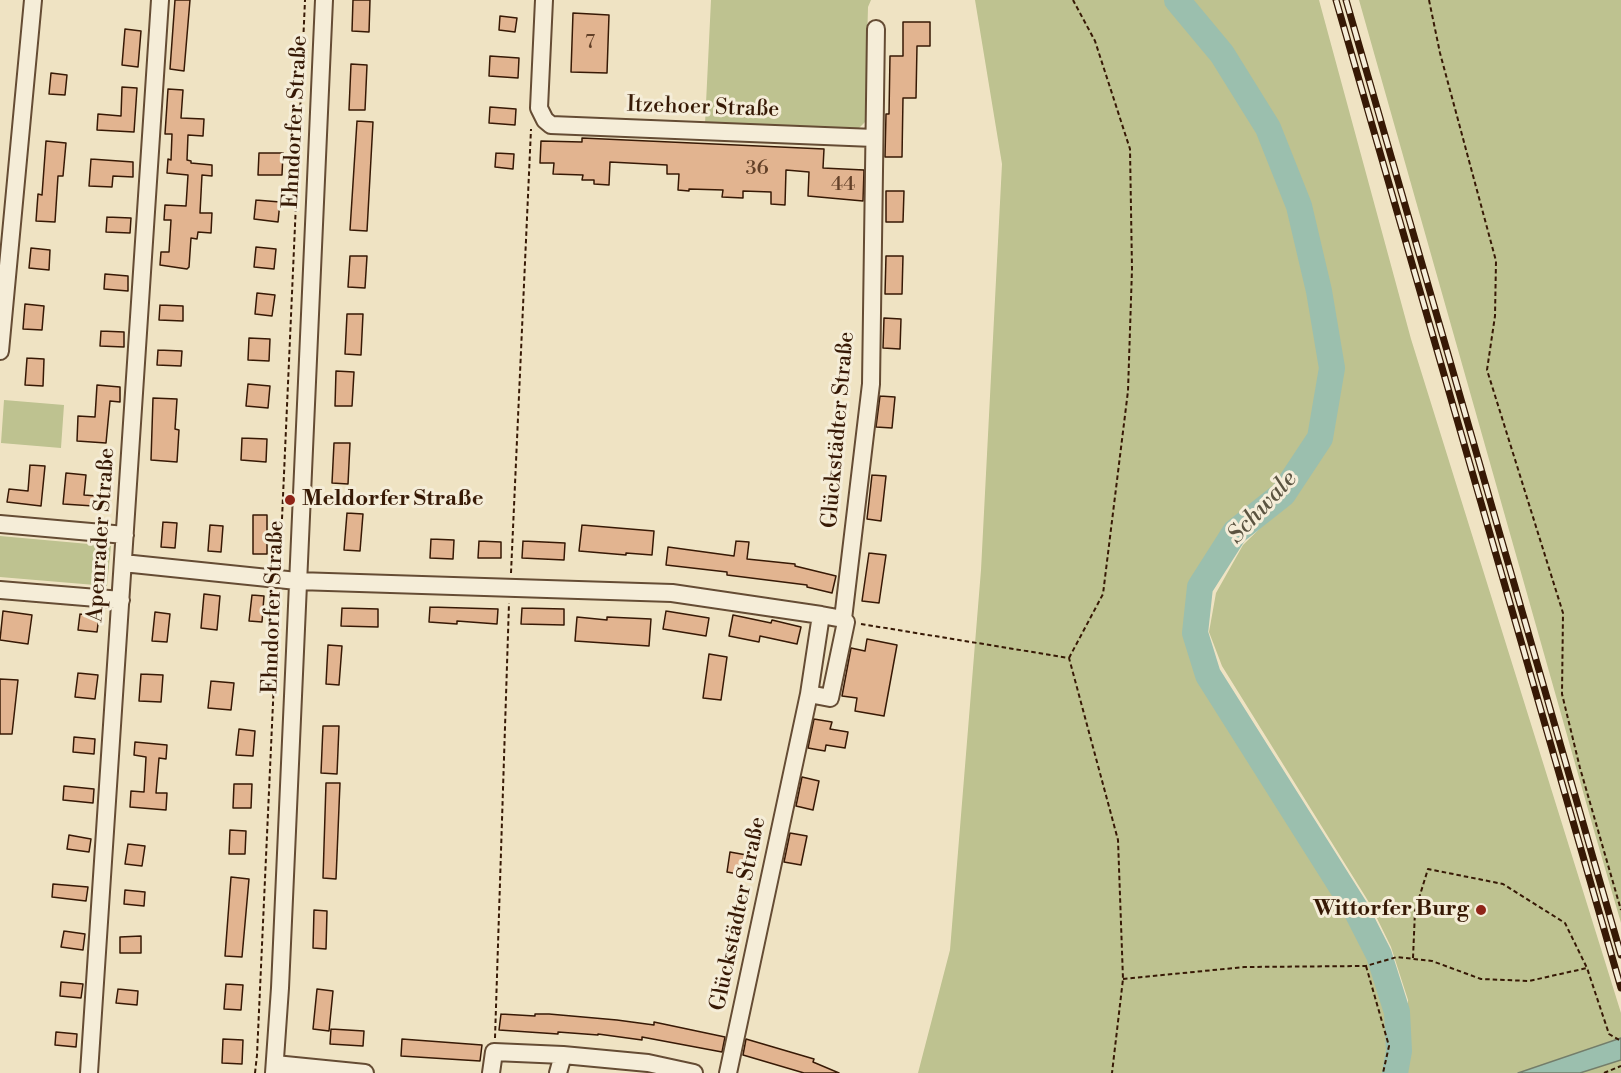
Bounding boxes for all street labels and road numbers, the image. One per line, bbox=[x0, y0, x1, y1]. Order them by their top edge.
street label: Ehndorfer Straße bbox=[278, 35, 314, 209]
street label: Itzehoer Straße bbox=[626, 92, 780, 124]
street label: Glückstädter Straße bbox=[817, 330, 861, 530]
street label: Apenrader Straße bbox=[83, 447, 121, 623]
street label: Ehndorfer Straße bbox=[258, 520, 290, 694]
street label: Glückstädter Straße bbox=[706, 815, 772, 1013]

